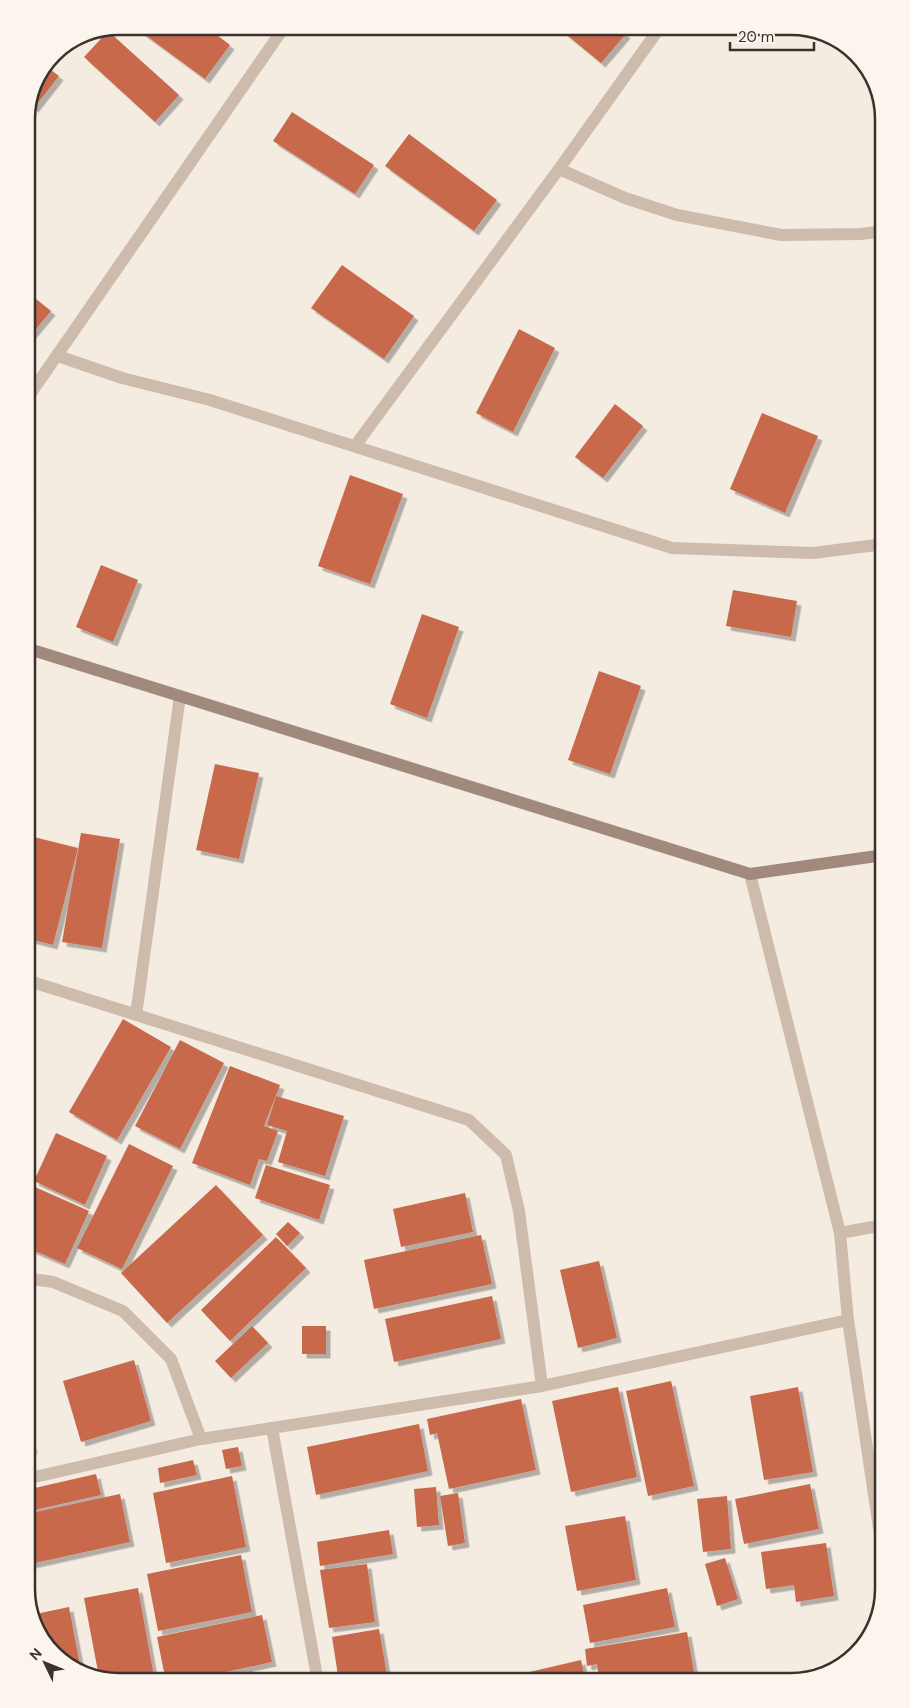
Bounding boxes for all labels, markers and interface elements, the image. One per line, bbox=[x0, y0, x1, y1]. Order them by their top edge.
scale bar bbox=[730, 20, 814, 52]
text: 20 m bbox=[738, 27, 774, 47]
north arrow bbox=[20, 1638, 70, 1688]
text: N bbox=[25, 1644, 46, 1664]

